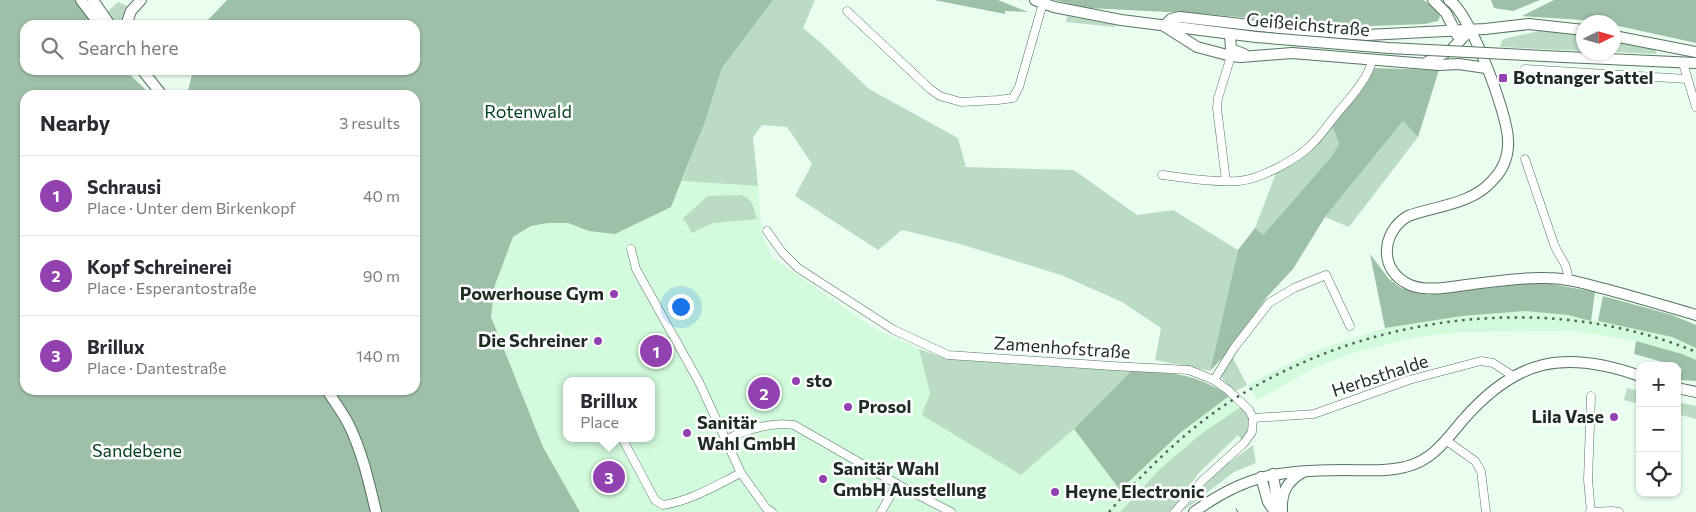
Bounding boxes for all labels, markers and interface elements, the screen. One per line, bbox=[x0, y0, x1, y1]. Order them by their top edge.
street label: Geißeichstraße bbox=[1245, 8, 1371, 40]
north arrow bbox=[1576, 15, 1621, 60]
search box bbox=[20, 20, 420, 75]
icon: search bbox=[38, 34, 66, 62]
text: Search here bbox=[78, 36, 178, 59]
place label: Botnanger Sattel bbox=[1513, 66, 1653, 88]
marker: Botnanger Sattel bbox=[1497, 72, 1509, 84]
park label: Rotenwald bbox=[484, 100, 572, 122]
text: Nearby bbox=[40, 110, 110, 135]
text: 3 results bbox=[339, 113, 400, 132]
text: Schrausi bbox=[87, 175, 161, 198]
text: 1 bbox=[52, 186, 60, 205]
text: 40 m bbox=[363, 186, 400, 205]
text: Place · Unter dem Birkenkopf bbox=[87, 198, 296, 217]
text: Kopf Schreinerei bbox=[87, 255, 232, 278]
text: 2 bbox=[51, 266, 61, 285]
text: 90 m bbox=[363, 266, 400, 285]
text: Place · Esperantostraße bbox=[87, 278, 257, 297]
place label: Powerhouse Gym bbox=[460, 282, 604, 304]
marker: Powerhouse Gym bbox=[608, 288, 620, 300]
your location bbox=[668, 294, 694, 320]
place label: Die Schreiner bbox=[478, 329, 589, 351]
street label: Zamenhofstraße bbox=[993, 331, 1131, 363]
pin: 1 bbox=[640, 332, 672, 370]
text: Brillux bbox=[87, 335, 145, 358]
marker: Die Schreiner bbox=[592, 335, 604, 347]
text: 3 bbox=[51, 346, 61, 365]
text: 140 m bbox=[356, 346, 400, 365]
street label: Herbsthalde bbox=[1329, 349, 1431, 401]
text: Place · Dantestraße bbox=[87, 358, 226, 377]
map controls bbox=[1636, 362, 1681, 497]
button: + bbox=[1636, 362, 1681, 407]
place label: sto bbox=[806, 369, 833, 391]
pin: 2 bbox=[748, 374, 780, 412]
marker: sto bbox=[790, 375, 802, 387]
popup bbox=[563, 377, 655, 442]
text: Brillux bbox=[580, 389, 638, 412]
place label: Prosol bbox=[858, 395, 911, 417]
marker: Prosol bbox=[842, 401, 854, 413]
place label: Lila Vase bbox=[1532, 405, 1604, 427]
button: − bbox=[1636, 407, 1681, 452]
place label: Sanitär Wahl GmbH bbox=[697, 411, 796, 454]
marker: Lila Vase bbox=[1608, 411, 1620, 423]
text: Place bbox=[580, 412, 619, 431]
marker: Sanitär Wahl GmbH bbox=[681, 427, 693, 439]
park label: Sandebene bbox=[92, 439, 182, 461]
button: locate bbox=[1636, 452, 1681, 497]
place label: Sanitär Wahl GmbH Ausstellung bbox=[833, 457, 987, 500]
pin: 3 bbox=[593, 458, 625, 496]
marker: Sanitär Wahl GmbH Ausstellung bbox=[817, 473, 829, 485]
place label: Heyne Electronic bbox=[1065, 480, 1205, 502]
marker: Heyne Electronic bbox=[1049, 486, 1061, 498]

